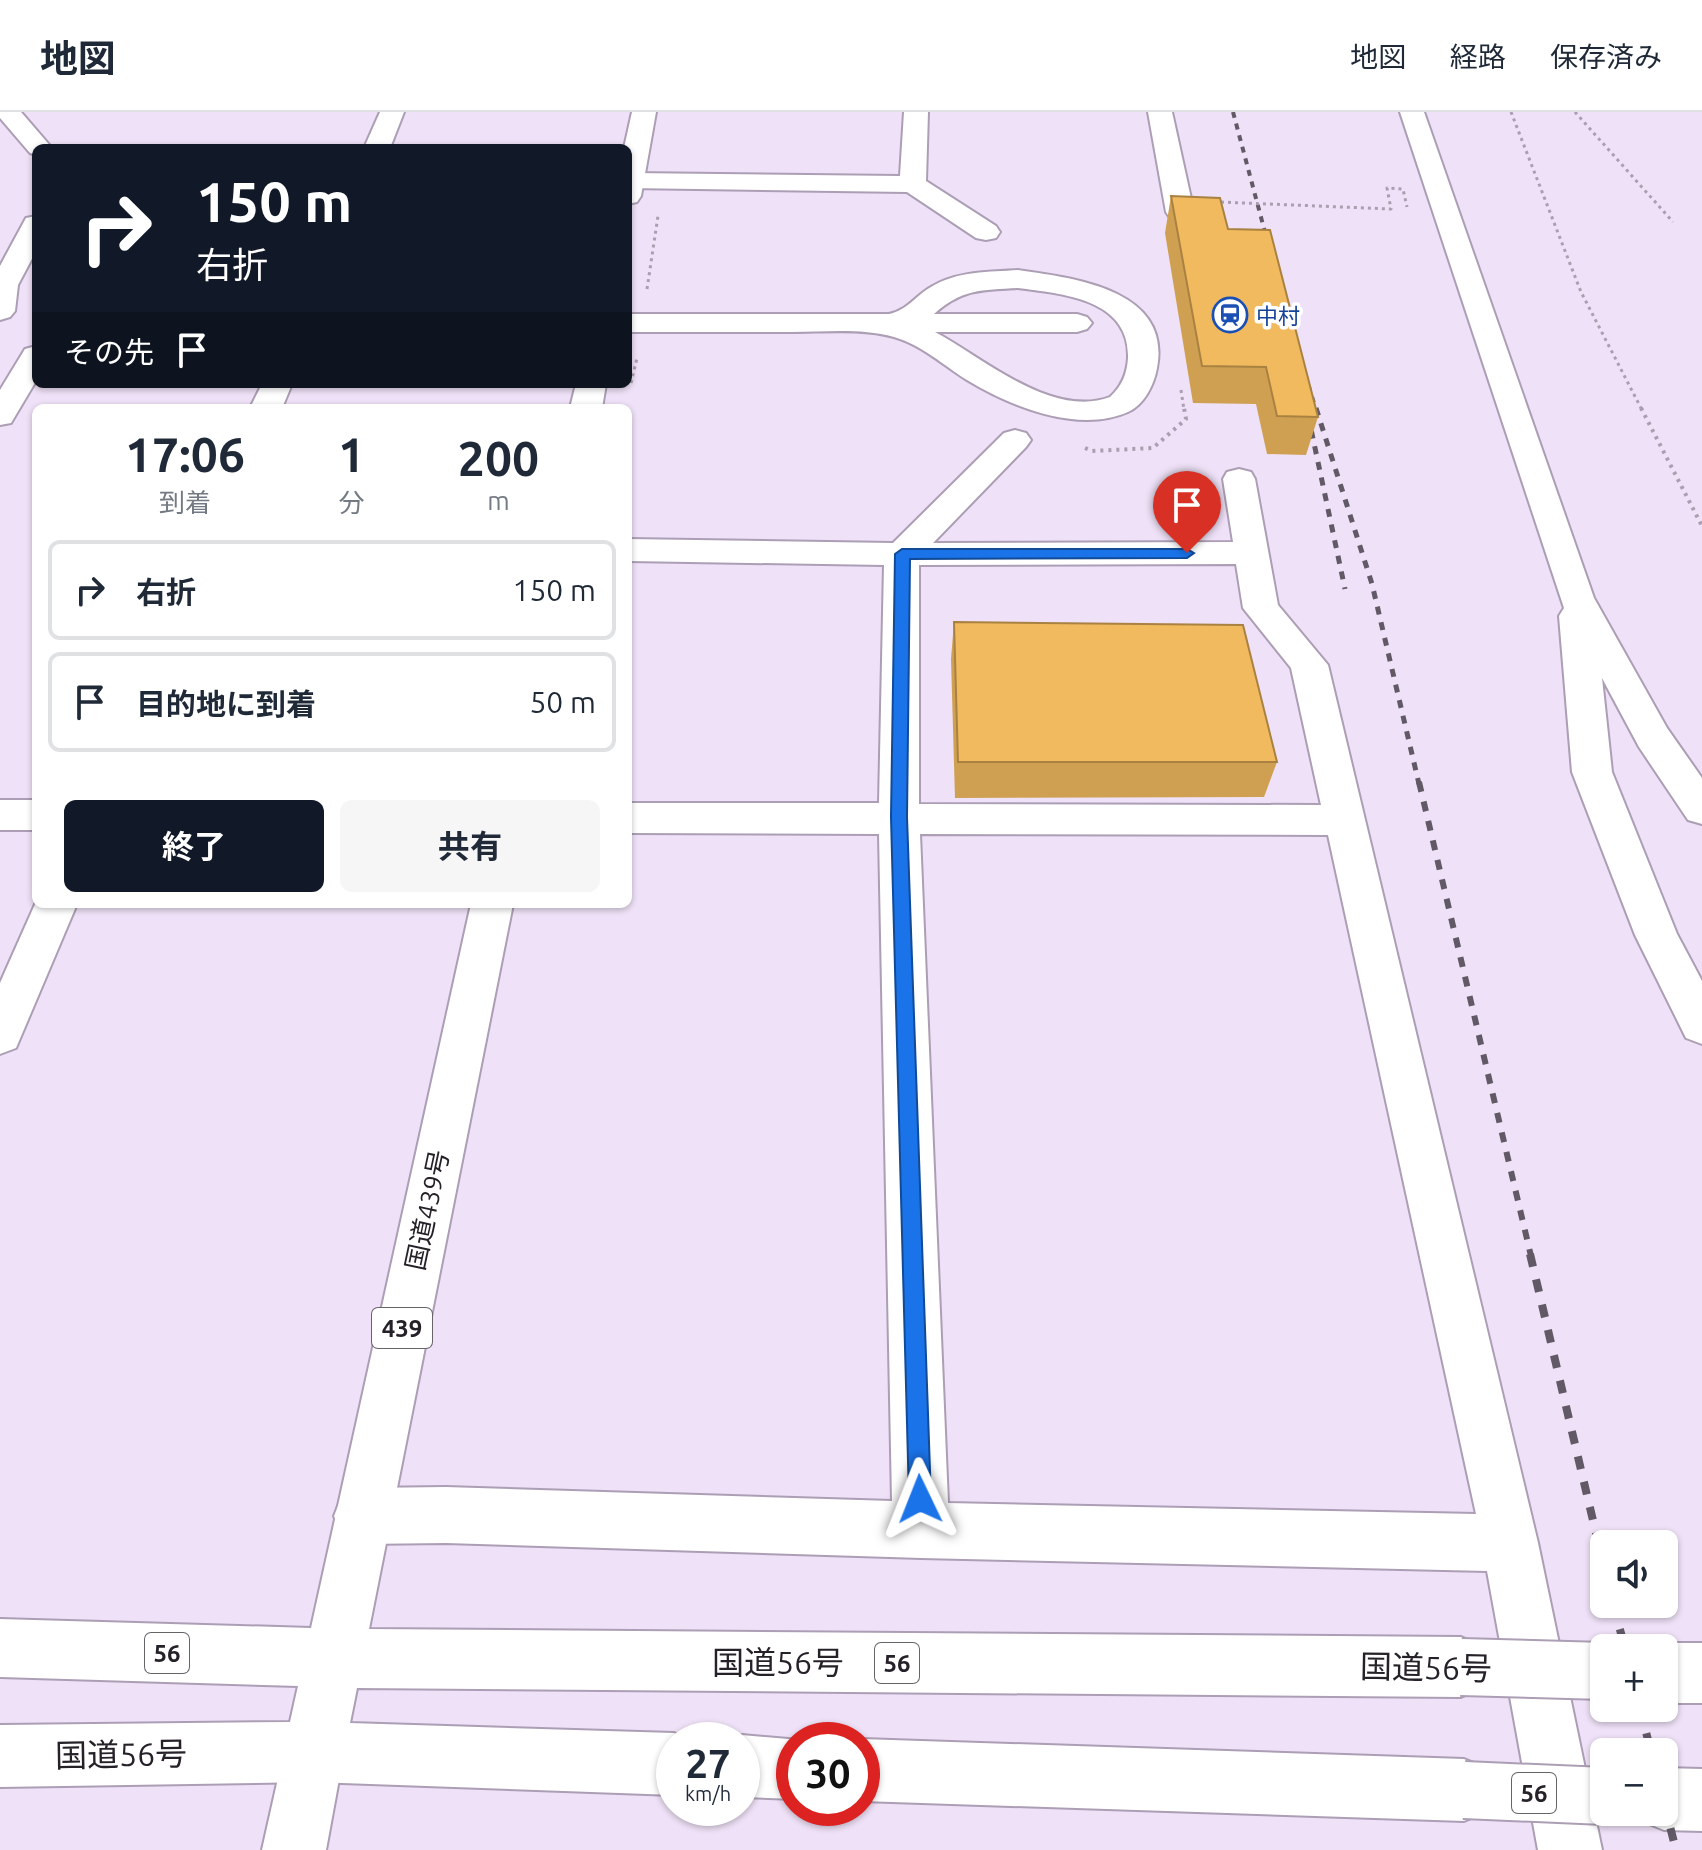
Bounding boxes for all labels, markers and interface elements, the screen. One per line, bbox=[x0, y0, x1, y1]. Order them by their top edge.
text: 地図 bbox=[40, 37, 116, 79]
text: 地図 bbox=[1350, 41, 1406, 72]
text: 経路 bbox=[1450, 41, 1506, 72]
text: 保存済み bbox=[1550, 41, 1662, 72]
text: 150 m bbox=[196, 170, 352, 233]
icon: right bbox=[64, 176, 168, 280]
text: 右折 bbox=[196, 244, 268, 285]
station icon: 中村 bbox=[1211, 296, 1249, 334]
place label: 中村 bbox=[1256, 303, 1300, 328]
icon: arrive bbox=[170, 328, 214, 372]
text: その先 bbox=[64, 335, 154, 369]
text: 17:06 bbox=[125, 427, 245, 481]
text: 1 bbox=[338, 427, 365, 481]
text: 200 bbox=[458, 431, 539, 485]
pin bbox=[1153, 471, 1221, 553]
icon: arrive bbox=[1165, 483, 1209, 527]
text: m bbox=[487, 486, 510, 515]
text: 到着 bbox=[159, 488, 211, 517]
text: 分 bbox=[338, 488, 364, 517]
icon: right bbox=[68, 568, 112, 612]
text: 150 m bbox=[512, 573, 596, 607]
text: 右折 bbox=[136, 575, 196, 609]
icon: arrive bbox=[68, 680, 112, 724]
text: 50 m bbox=[529, 685, 596, 719]
text: 目的地に到着 bbox=[136, 687, 316, 721]
button: 終了 bbox=[64, 800, 324, 892]
button: 共有 bbox=[340, 800, 600, 892]
street label: 国道439号 bbox=[400, 1147, 454, 1273]
road number: 439 bbox=[372, 1308, 432, 1348]
position arrow bbox=[878, 1457, 962, 1541]
map controls bbox=[1590, 1530, 1678, 1826]
button: sound bbox=[1590, 1530, 1678, 1618]
road number: 56 bbox=[145, 1633, 189, 1673]
button: + bbox=[1590, 1634, 1678, 1722]
road number: 56 bbox=[875, 1643, 919, 1683]
street label: 国道56号 bbox=[712, 1644, 844, 1680]
street label: 国道56号 bbox=[1360, 1648, 1492, 1686]
speed limit sign: 30 bbox=[776, 1722, 880, 1826]
street label: 国道56号 bbox=[55, 1735, 187, 1773]
button: − bbox=[1590, 1738, 1678, 1826]
text: 27 bbox=[685, 1741, 731, 1786]
road number: 56 bbox=[1512, 1773, 1556, 1813]
text: km/h bbox=[685, 1782, 731, 1805]

